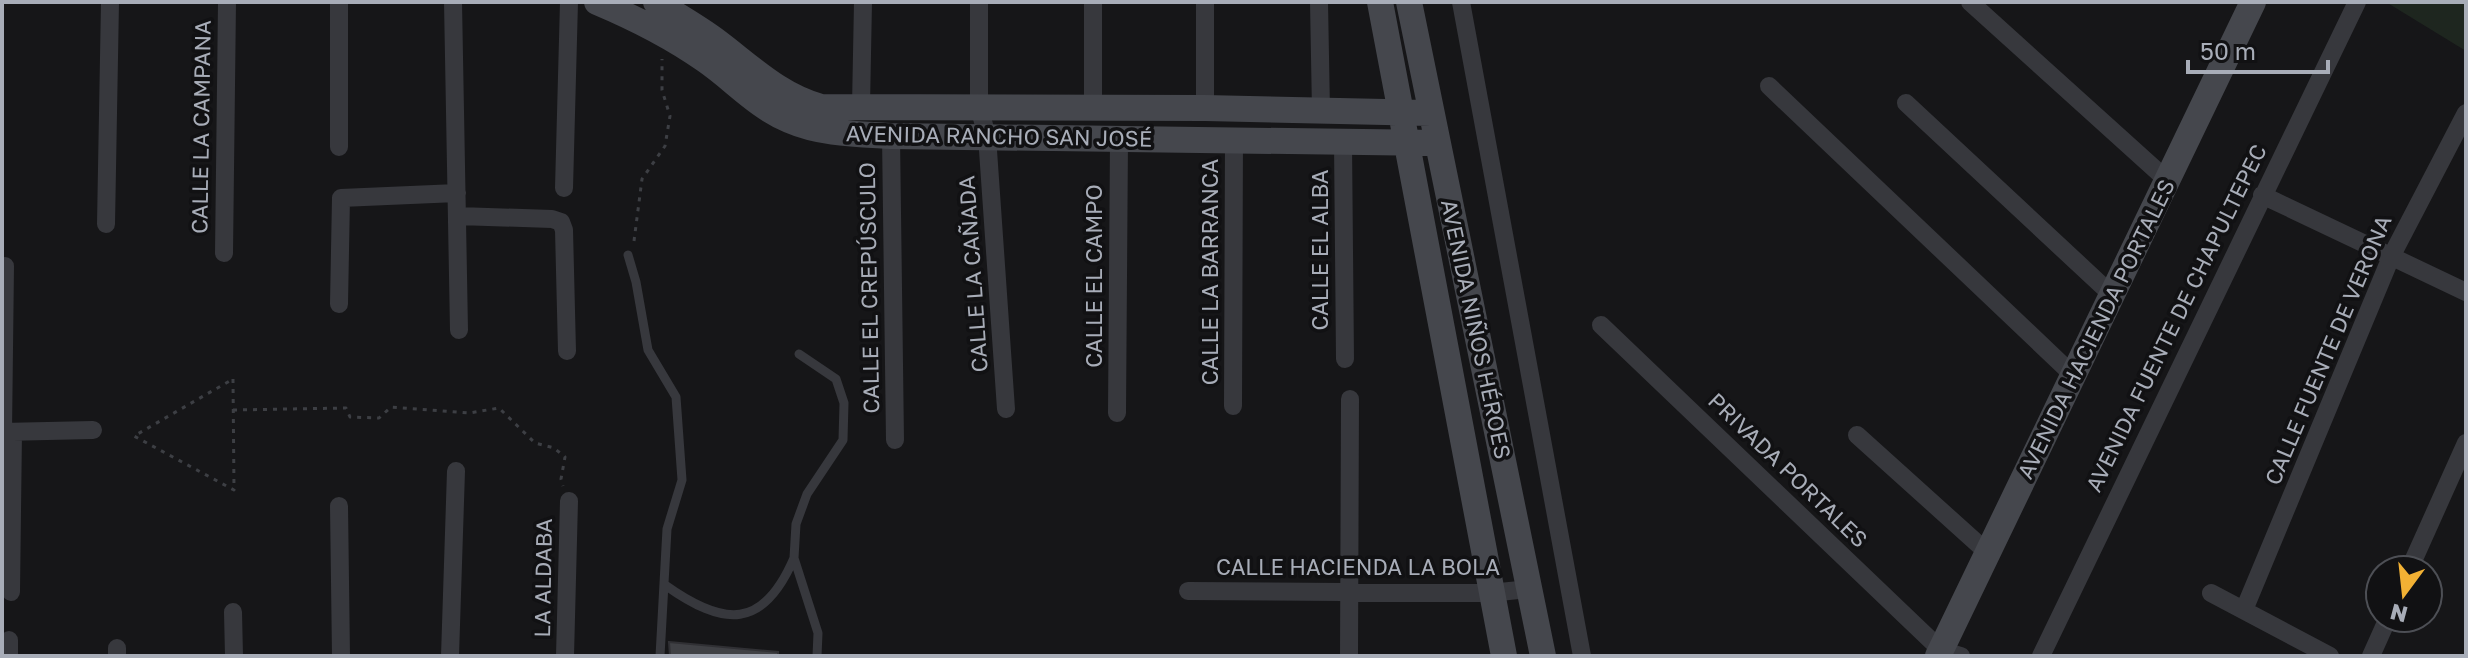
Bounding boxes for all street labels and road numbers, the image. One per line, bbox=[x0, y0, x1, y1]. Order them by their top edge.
street label: CALLE LA CAMPANA bbox=[185, 20, 216, 234]
street label: AVENIDA RANCHO SAN JOSÉ bbox=[846, 119, 1152, 152]
street label: AVENIDA FUENTE DE CHAPULTEPEC bbox=[2079, 140, 2272, 496]
street label: CALLE LA BARRANCA bbox=[1196, 159, 1223, 385]
street label: CALLE EL CREPÚSCULO bbox=[853, 162, 884, 414]
street label: CALLE EL ALBA bbox=[1306, 169, 1333, 331]
street label: CALLE LA CAÑADA bbox=[952, 175, 993, 373]
street label: AVENIDA HACIENDA PORTALES bbox=[2011, 175, 2180, 483]
street label: CALLE EL CAMPO bbox=[1080, 184, 1107, 368]
street label: AVENIDA NIÑOS HÉROES bbox=[1436, 197, 1517, 461]
street label: CALLE FUENTE DE VERONA bbox=[2258, 211, 2397, 489]
street label: PRIVADA PORTALES bbox=[1703, 387, 1874, 553]
street label: LA ALDABA bbox=[528, 518, 557, 638]
street label: CALLE HACIENDA LA BOLA bbox=[1216, 553, 1500, 580]

